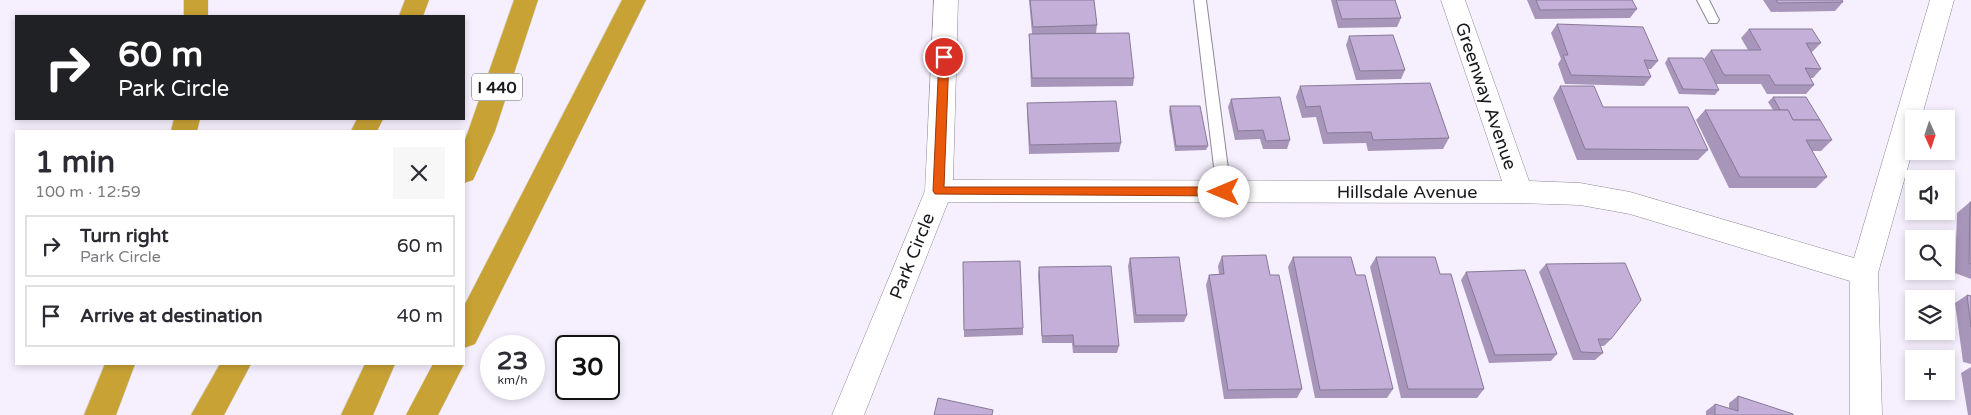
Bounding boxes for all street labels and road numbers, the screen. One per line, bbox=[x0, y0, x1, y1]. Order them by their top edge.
street label: Greenway Avenue bbox=[1450, 19, 1522, 173]
road number: I 440 bbox=[472, 74, 522, 100]
street label: Hillsdale Avenue bbox=[1337, 181, 1477, 203]
street label: Park Circle bbox=[885, 210, 939, 302]

